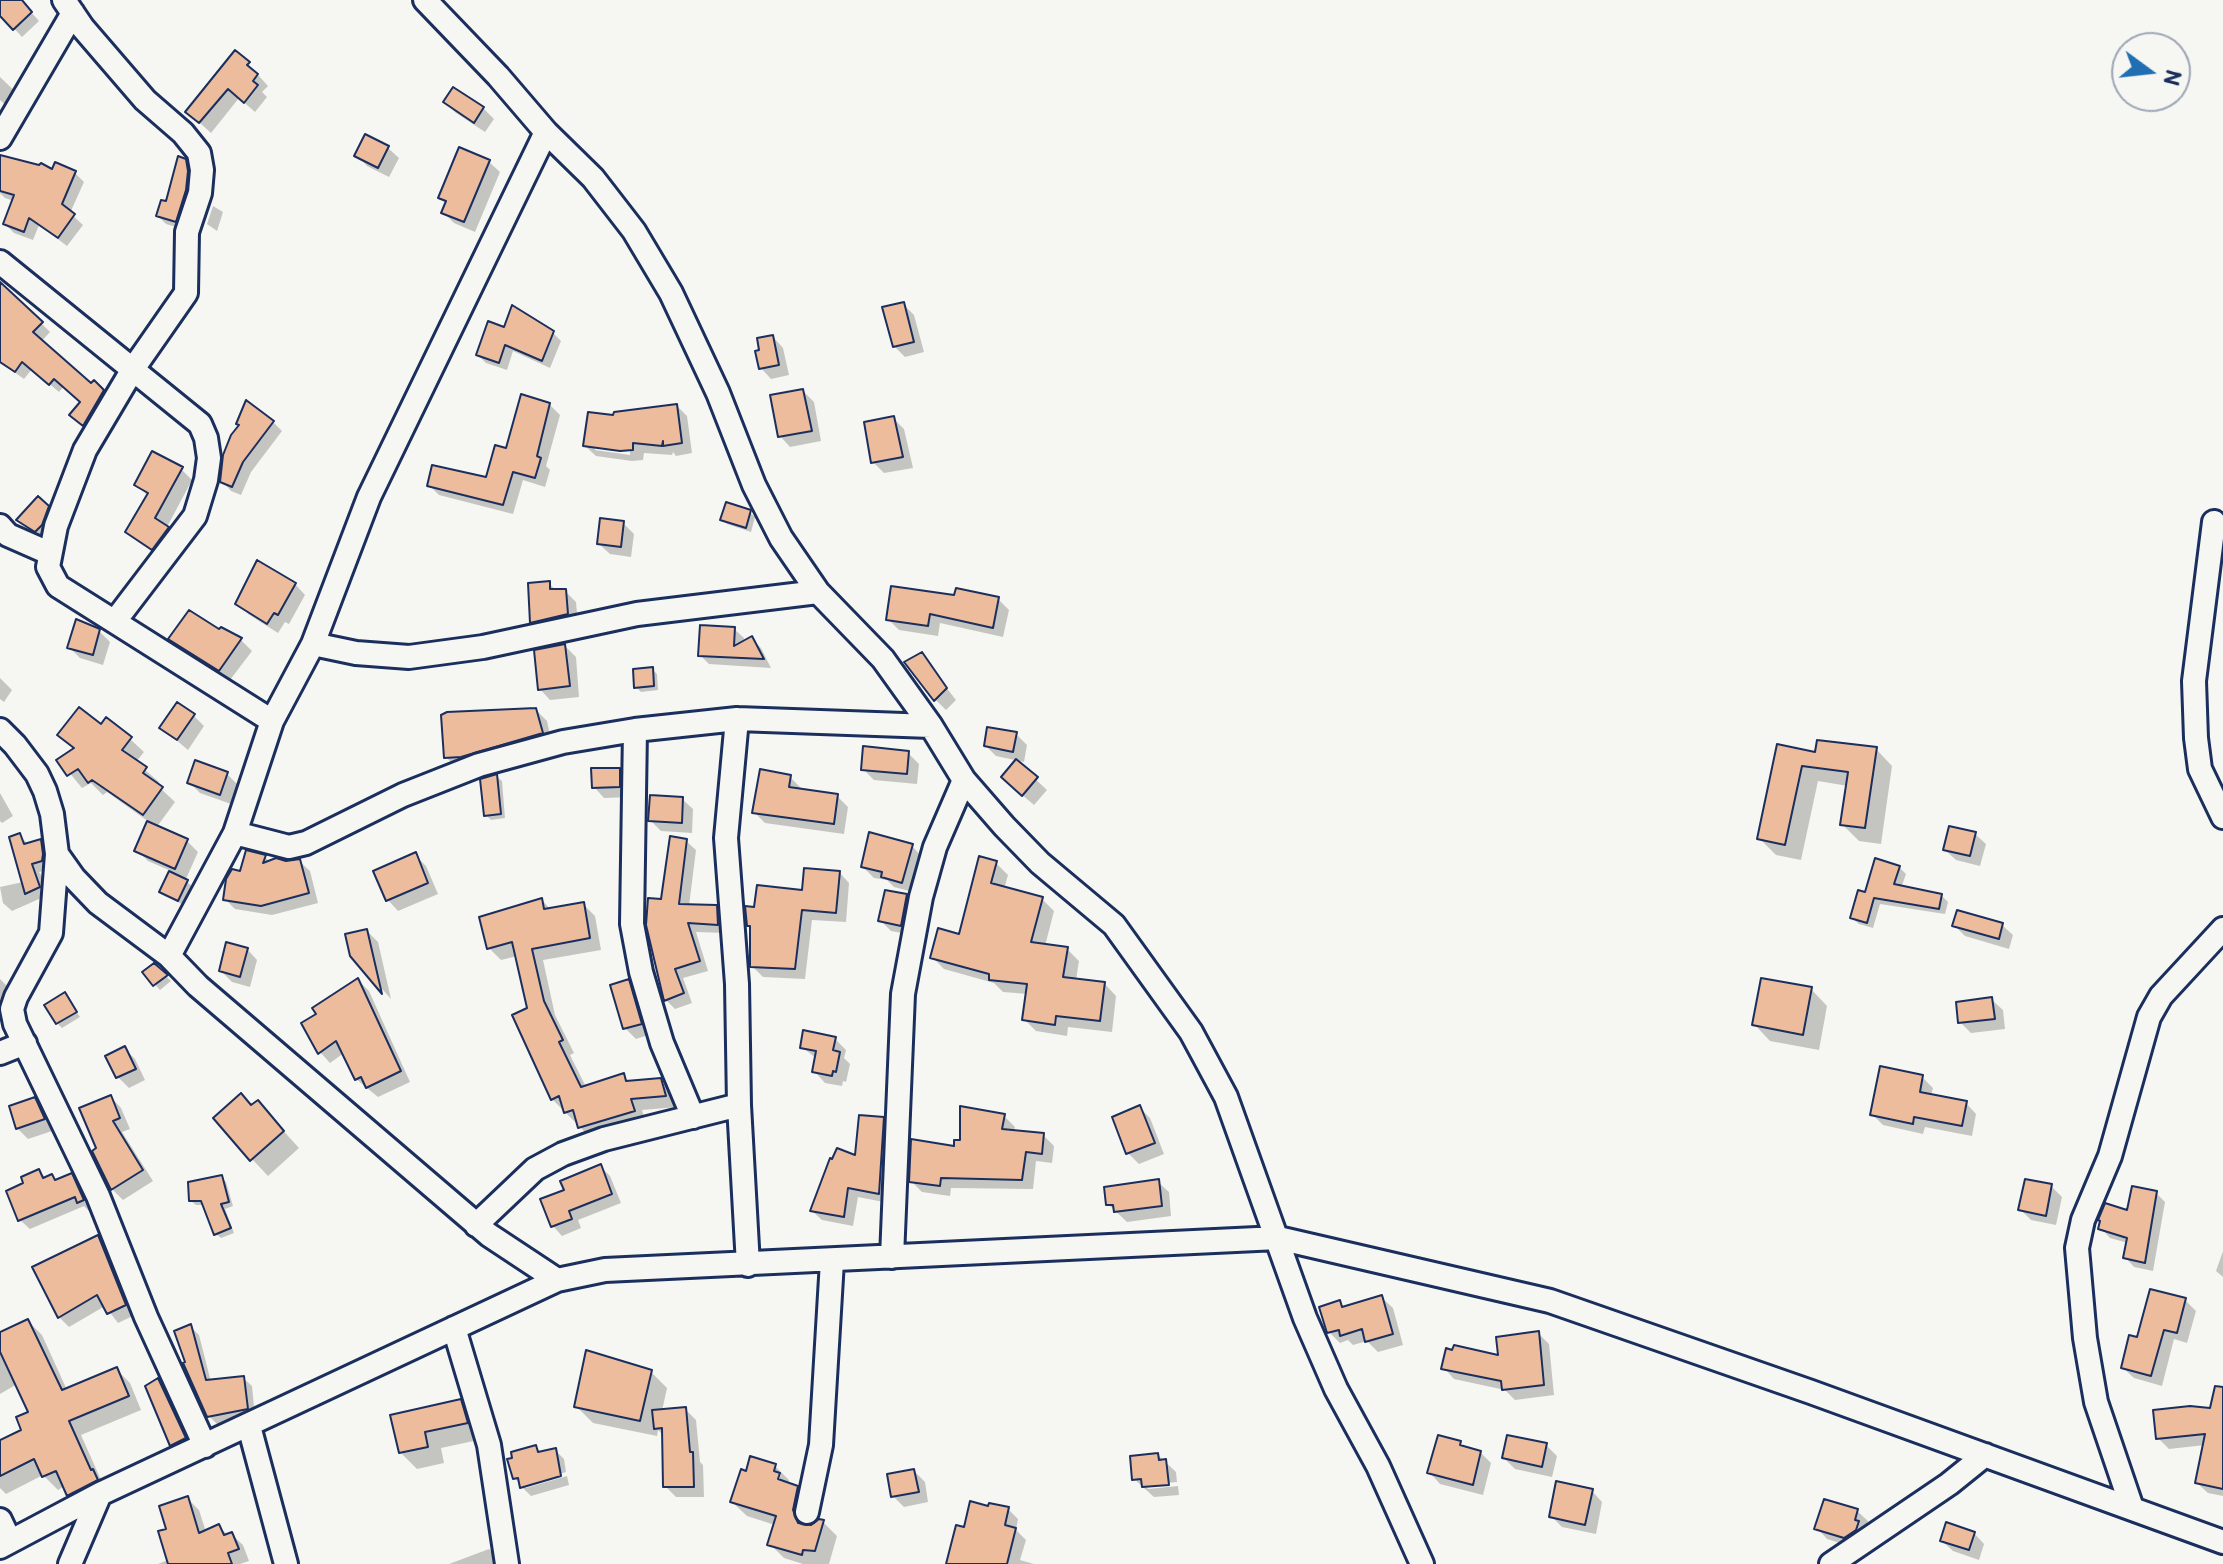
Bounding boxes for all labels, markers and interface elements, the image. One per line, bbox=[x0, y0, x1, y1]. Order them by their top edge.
north arrow bbox=[2111, 32, 2191, 112]
text: N bbox=[2158, 67, 2188, 88]

